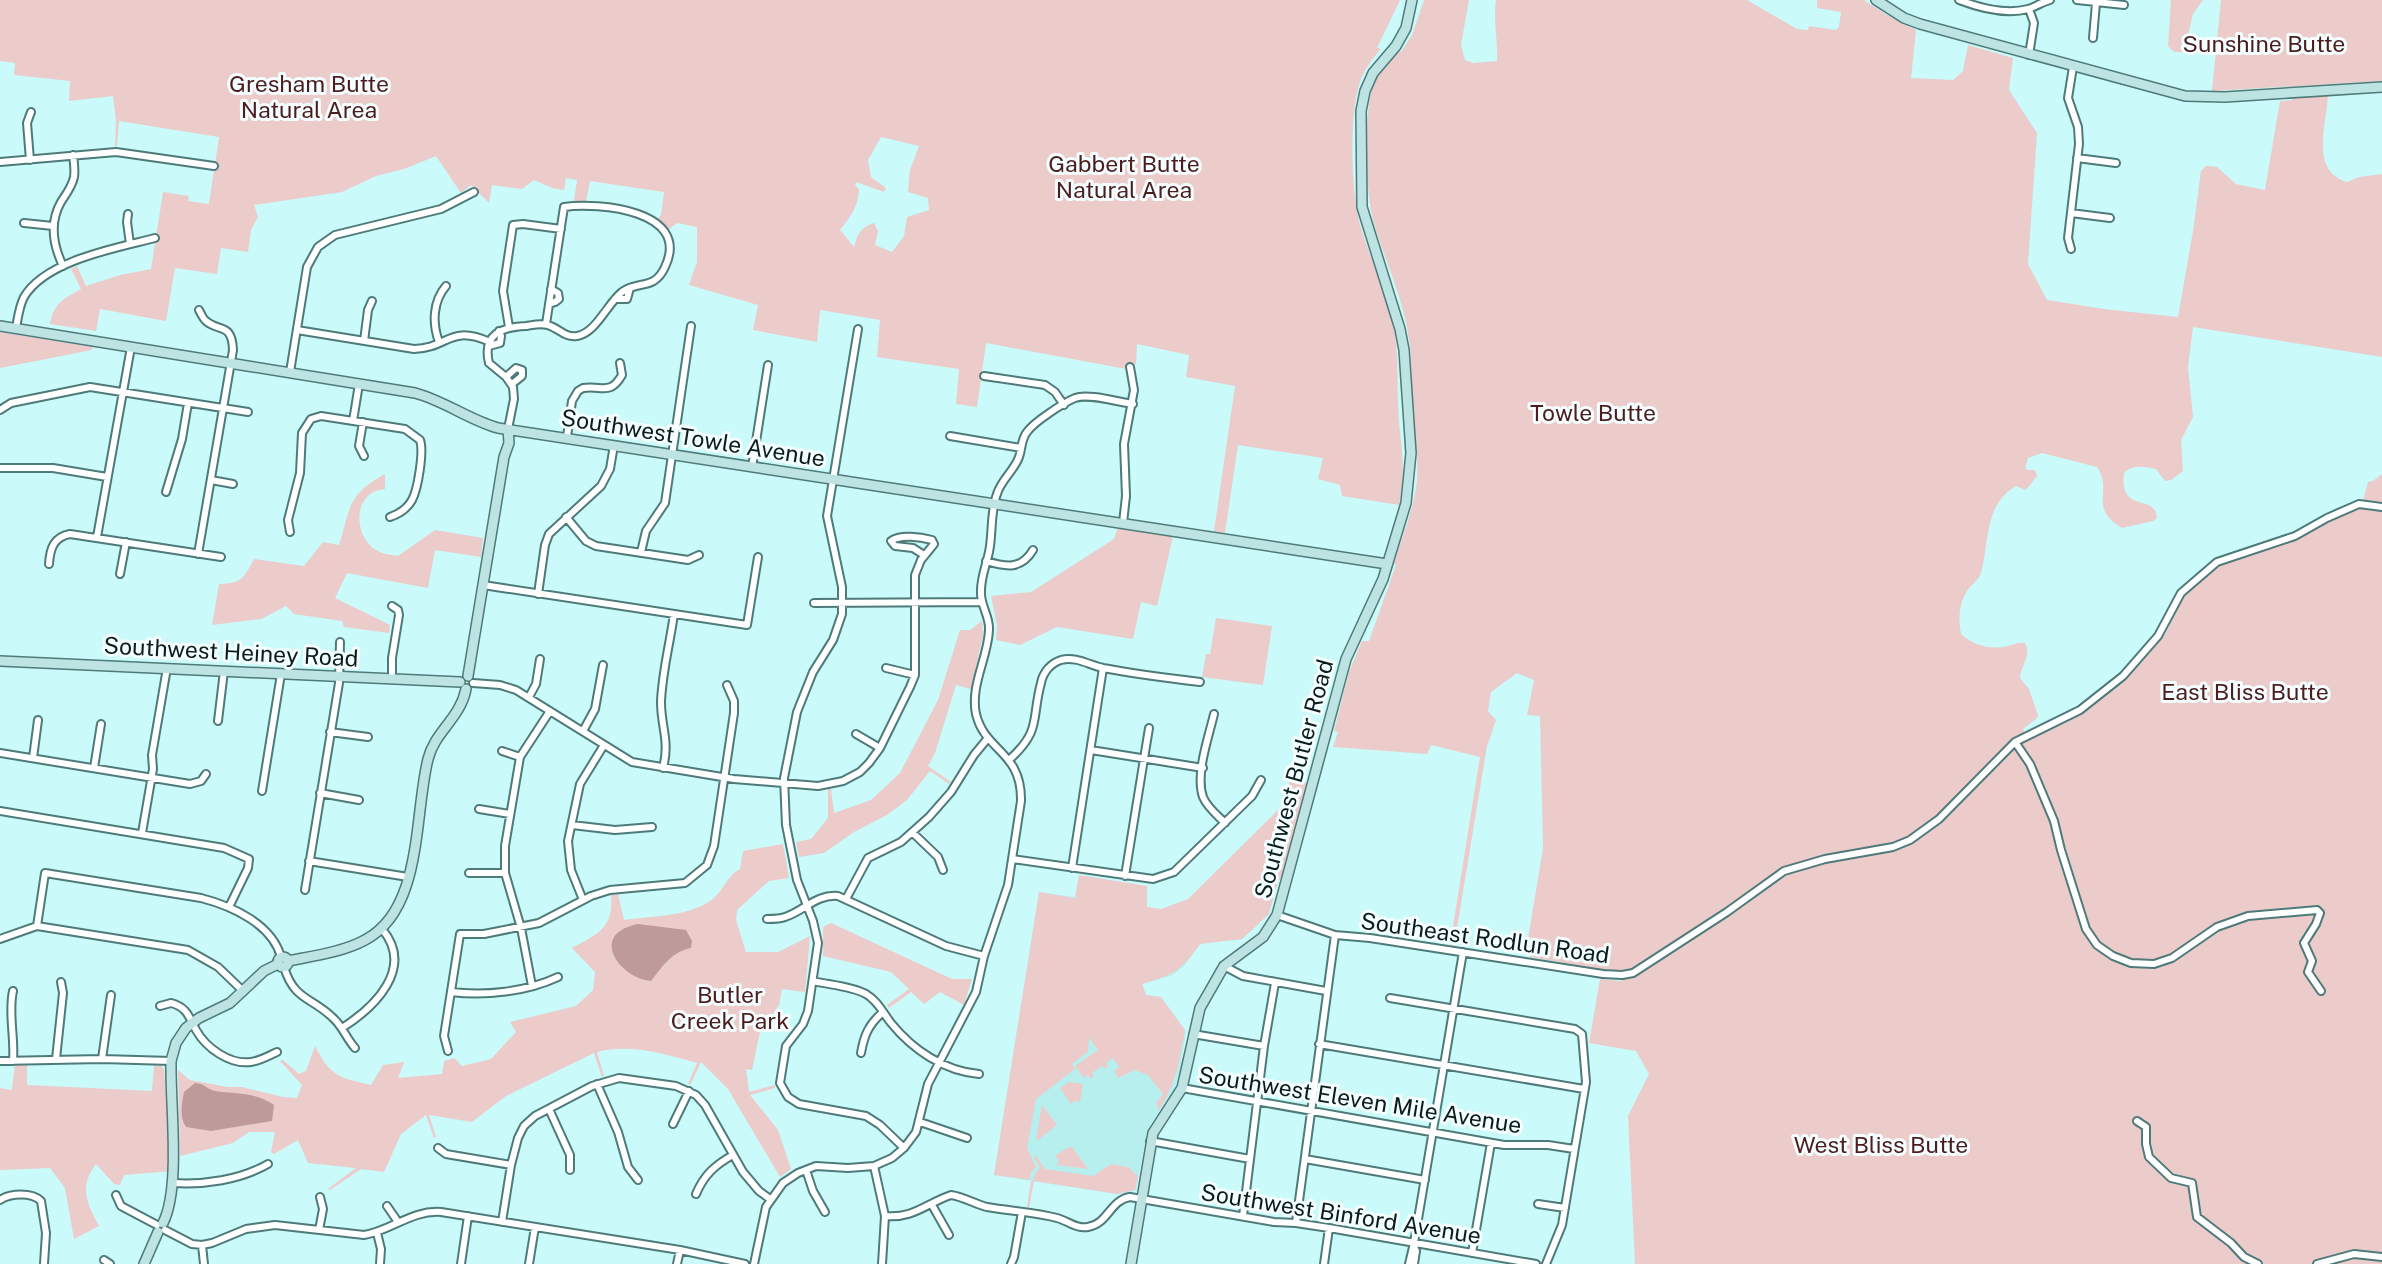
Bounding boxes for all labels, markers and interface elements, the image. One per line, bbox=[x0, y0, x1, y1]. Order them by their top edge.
park label: Sunshine Butte bbox=[2183, 30, 2345, 57]
park label: Gresham Butte Natural Area bbox=[229, 70, 389, 123]
park label: Gabbert Butte Natural Area bbox=[1048, 150, 1200, 203]
park label: Towle Butte bbox=[1530, 399, 1656, 426]
street label: Southwest Towle Avenue bbox=[559, 403, 827, 472]
street label: Southwest Heiney Road bbox=[103, 631, 359, 672]
street label: Southwest Butler Road bbox=[1249, 656, 1338, 901]
park label: East Bliss Butte bbox=[2161, 678, 2329, 705]
street label: Southeast Rodlun Road bbox=[1359, 907, 1611, 968]
park label: Butler Creek Park bbox=[671, 981, 789, 1034]
street label: Southwest Eleven Mile Avenue bbox=[1197, 1061, 1523, 1138]
park label: West Bliss Butte bbox=[1794, 1131, 1968, 1158]
street label: Southwest Binford Avenue bbox=[1199, 1178, 1483, 1249]

